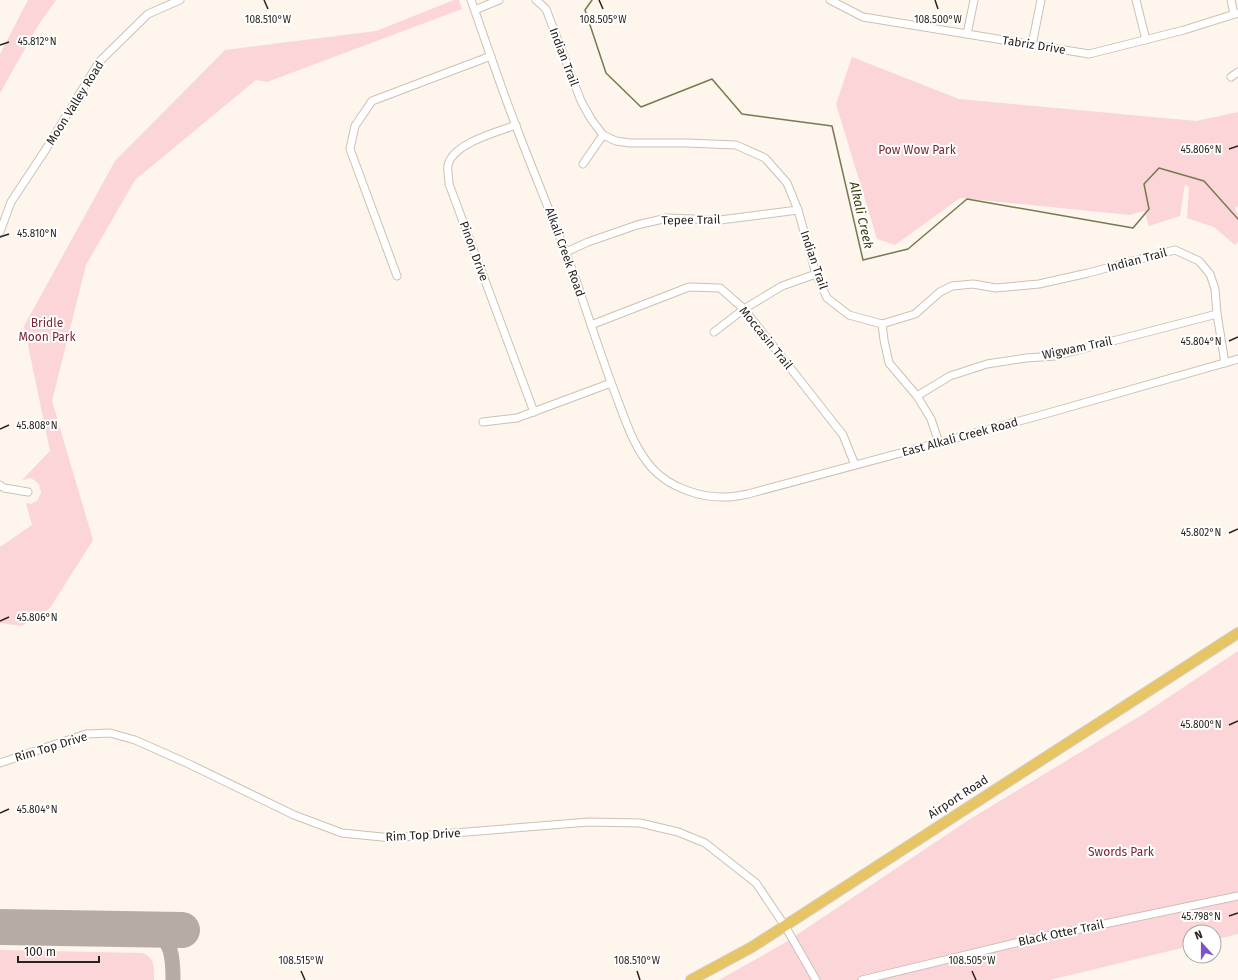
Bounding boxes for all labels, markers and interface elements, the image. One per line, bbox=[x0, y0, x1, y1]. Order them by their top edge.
text: 108.510°W bbox=[245, 14, 292, 26]
text: 108.505°W bbox=[580, 14, 627, 26]
text: 108.500°W bbox=[914, 14, 963, 26]
street label: Indian Trail bbox=[546, 26, 582, 89]
street label: Tabriz Drive bbox=[1001, 33, 1067, 57]
text: 45.812°N bbox=[17, 36, 57, 48]
street label: Moon Valley Road bbox=[44, 58, 106, 148]
park label: Pow Wow Park bbox=[878, 143, 957, 157]
text: 45.806°N bbox=[1180, 144, 1222, 156]
water label: Alkali Creek bbox=[846, 179, 877, 250]
street label: Alkali Creek Road bbox=[542, 206, 588, 298]
street label: Tepee Trail bbox=[661, 212, 721, 228]
street label: Pinon Drive bbox=[457, 219, 491, 283]
text: 45.810°N bbox=[17, 228, 57, 240]
street label: Indian Trail bbox=[797, 229, 831, 292]
street label: Indian Trail bbox=[1106, 245, 1169, 275]
street label: Moccasin Trail bbox=[736, 304, 796, 373]
park label: Bridle Moon Park bbox=[18, 316, 76, 344]
street label: Wigwam Trail bbox=[1041, 334, 1114, 362]
text: 45.804°N bbox=[1180, 336, 1222, 348]
street label: East Alkali Creek Road bbox=[900, 415, 1020, 459]
text: 45.808°N bbox=[16, 420, 58, 432]
text: 45.802°N bbox=[1181, 527, 1221, 539]
text: 45.806°N bbox=[16, 612, 58, 624]
text: 45.800°N bbox=[1180, 719, 1222, 731]
street label: Rim Top Drive bbox=[13, 729, 89, 765]
street label: Airport Road bbox=[925, 772, 991, 822]
text: 45.804°N bbox=[16, 804, 58, 816]
street label: Rim Top Drive bbox=[385, 826, 461, 844]
park label: Swords Park bbox=[1088, 845, 1155, 859]
text: 45.798°N bbox=[1181, 911, 1221, 923]
street label: Black Otter Trail bbox=[1017, 917, 1105, 949]
north arrow bbox=[1182, 924, 1222, 964]
text: N bbox=[1193, 928, 1204, 943]
scale bar bbox=[18, 938, 99, 964]
text: 100 m bbox=[24, 945, 56, 959]
text: 108.515°W bbox=[278, 955, 324, 967]
text: 108.510°W bbox=[614, 955, 661, 967]
text: 108.505°W bbox=[949, 955, 996, 967]

